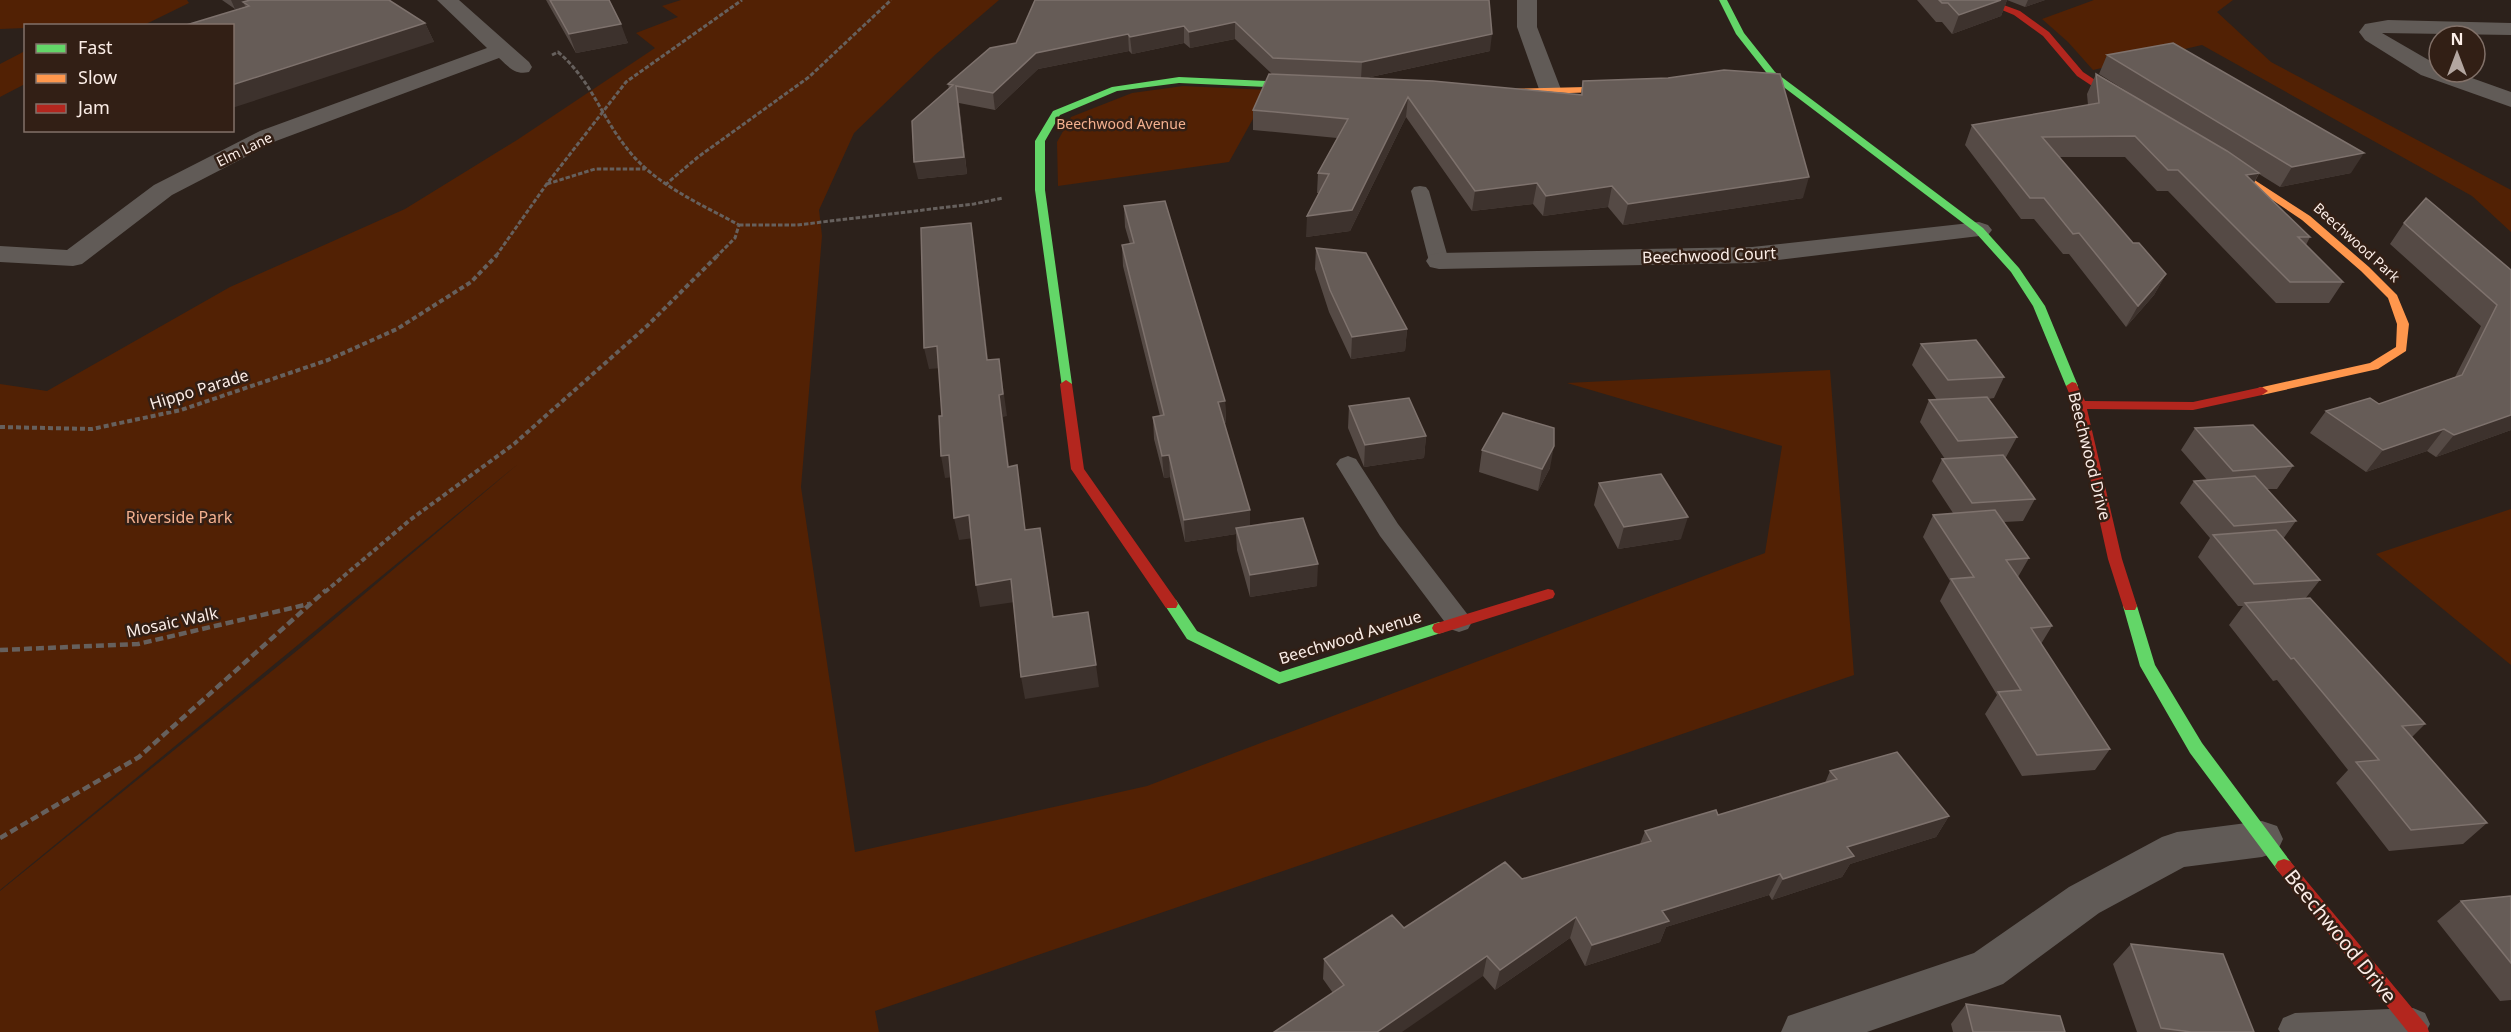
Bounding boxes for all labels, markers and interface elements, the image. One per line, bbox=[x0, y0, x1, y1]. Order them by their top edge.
legend bbox=[24, 24, 234, 132]
north arrow bbox=[2427, 24, 2487, 84]
text: N bbox=[2450, 28, 2464, 50]
text: Fast bbox=[78, 35, 113, 59]
text: Slow bbox=[78, 65, 117, 89]
text: Jam bbox=[76, 95, 110, 119]
park label: Beechwood Avenue bbox=[1056, 114, 1186, 133]
street label: Elm Lane bbox=[213, 127, 275, 171]
street label: Beechwood Park bbox=[2310, 198, 2405, 286]
street label: Beechwood Court bbox=[1642, 242, 1777, 268]
street label: Hippo Parade bbox=[147, 364, 251, 414]
street label: Beechwood Drive bbox=[2063, 390, 2117, 522]
park label: Riverside Park bbox=[126, 506, 233, 528]
street label: Mosaic Walk bbox=[124, 601, 220, 642]
street label: Beechwood Avenue bbox=[1276, 605, 1424, 669]
street label: Beechwood Drive bbox=[2279, 864, 2403, 1008]

